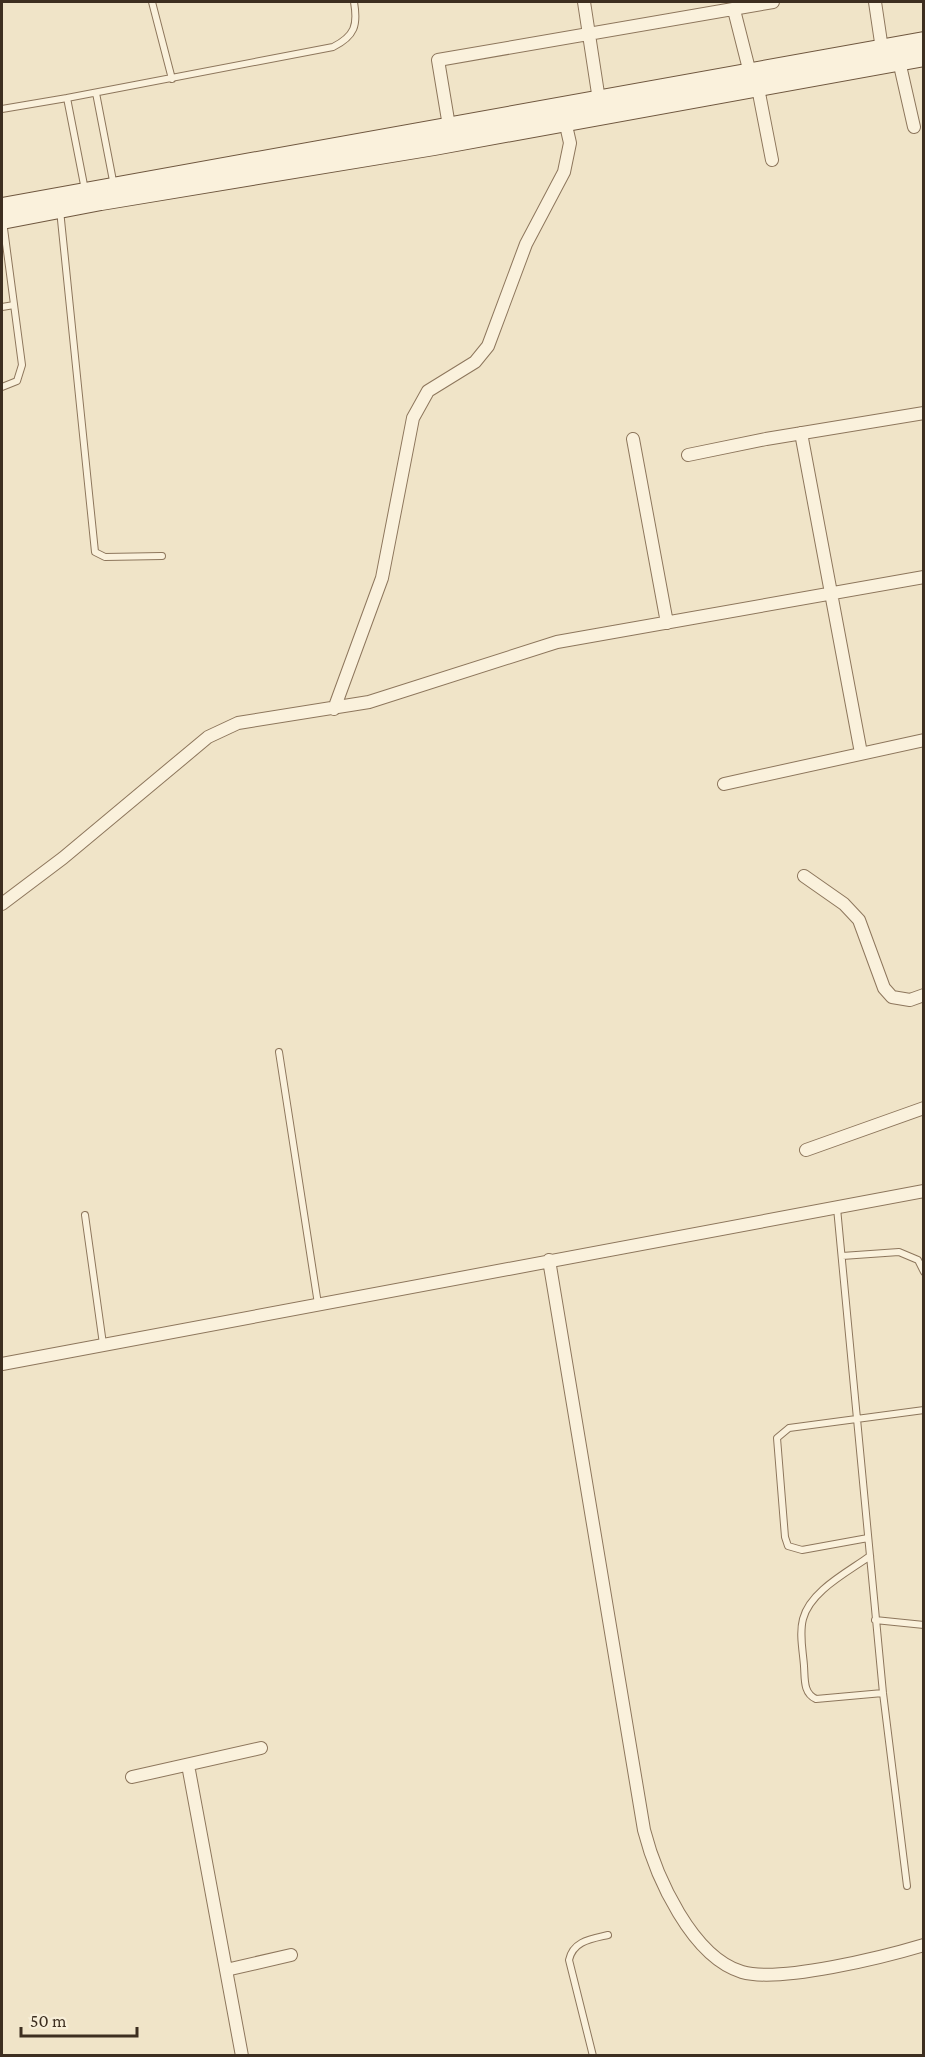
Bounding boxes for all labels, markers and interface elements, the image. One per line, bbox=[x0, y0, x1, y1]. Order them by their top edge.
scale bar bbox=[21, 2000, 136, 2038]
text: 50 m bbox=[30, 2011, 67, 2031]

